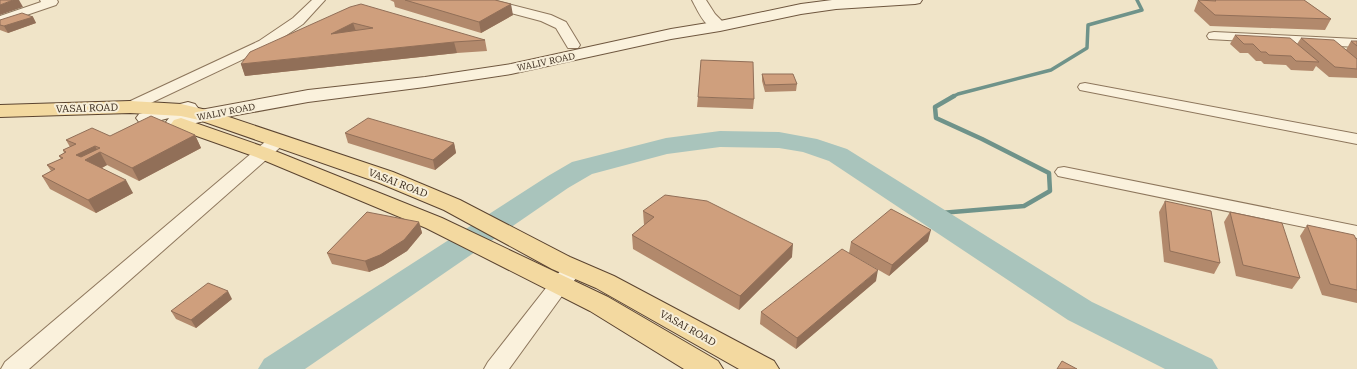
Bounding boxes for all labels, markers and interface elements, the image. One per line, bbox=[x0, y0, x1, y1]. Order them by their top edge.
street label: WALIV ROAD bbox=[516, 51, 576, 73]
street label: VASAI ROAD bbox=[56, 101, 119, 115]
street label: WALIV ROAD bbox=[196, 101, 256, 123]
street label: VASAI ROAD bbox=[367, 167, 429, 199]
street label: VASAI ROAD bbox=[658, 308, 718, 348]

